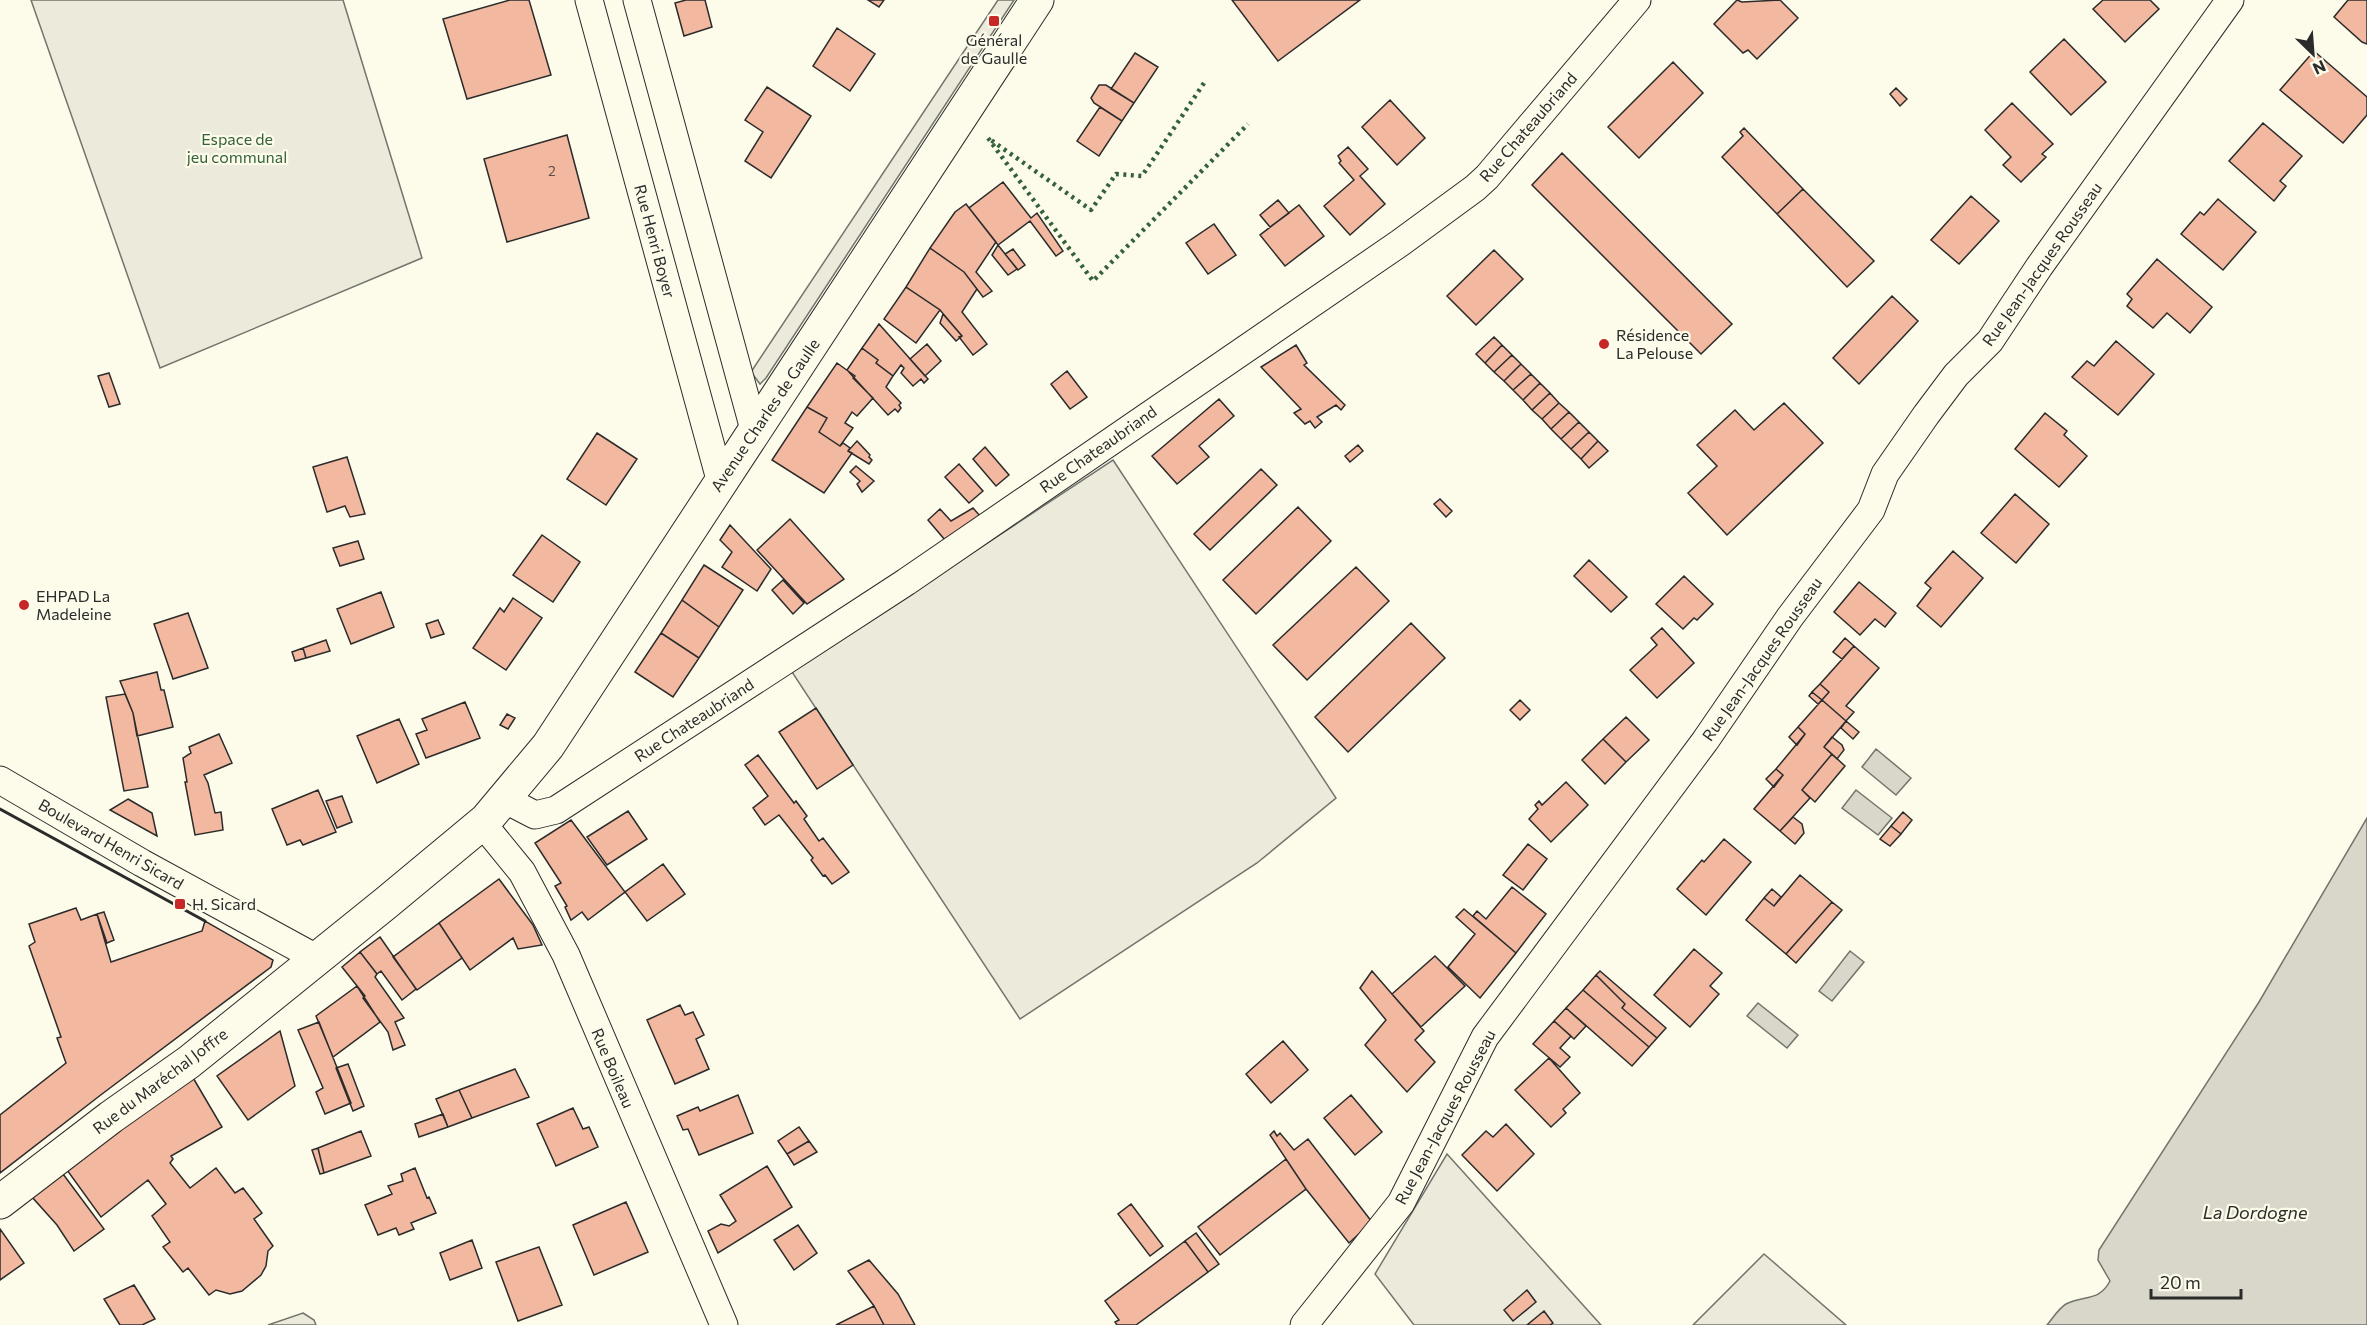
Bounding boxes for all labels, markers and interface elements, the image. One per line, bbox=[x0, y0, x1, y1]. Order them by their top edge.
marker: Général de Gaulle bbox=[987, 14, 1001, 28]
north arrow bbox=[2283, 24, 2343, 84]
place label: Général de Gaulle bbox=[961, 30, 1027, 67]
text: N bbox=[2310, 57, 2329, 79]
street label: Rue Chateaubriand bbox=[1475, 68, 1580, 185]
park label: Espace de jeu communal bbox=[187, 129, 287, 166]
house number: 2 bbox=[548, 162, 556, 179]
street label: Rue Jean-Jacques Rousseau bbox=[1978, 178, 2105, 349]
street label: Rue Henri Boyer bbox=[631, 182, 680, 300]
place label: Résidence La Pelouse bbox=[1616, 325, 1693, 362]
street label: Avenue Charles de Gaulle bbox=[706, 335, 823, 495]
marker: Résidence La Pelouse bbox=[1597, 337, 1611, 351]
street label: Rue Chateaubriand bbox=[1036, 401, 1160, 496]
street label: Rue Jean-Jacques Rousseau bbox=[1698, 573, 1825, 744]
place label: EHPAD La Madeleine bbox=[36, 586, 111, 623]
marker: EHPAD La Madeleine bbox=[17, 598, 31, 612]
street label: Rue Chateaubriand bbox=[630, 674, 757, 765]
street label: Boulevard Henri Sicard bbox=[35, 794, 187, 893]
place label: H. Sicard bbox=[192, 894, 256, 913]
marker: H. Sicard bbox=[173, 897, 187, 911]
street label: Rue du Maréchal Joffre bbox=[89, 1024, 231, 1138]
street label: Rue Boileau bbox=[588, 1025, 639, 1111]
street label: Rue Jean-Jacques Rousseau bbox=[1390, 1026, 1499, 1208]
water label: La Dordogne bbox=[2203, 1201, 2308, 1223]
scale bar bbox=[2151, 1262, 2241, 1300]
text: 20 m bbox=[2160, 1271, 2201, 1293]

